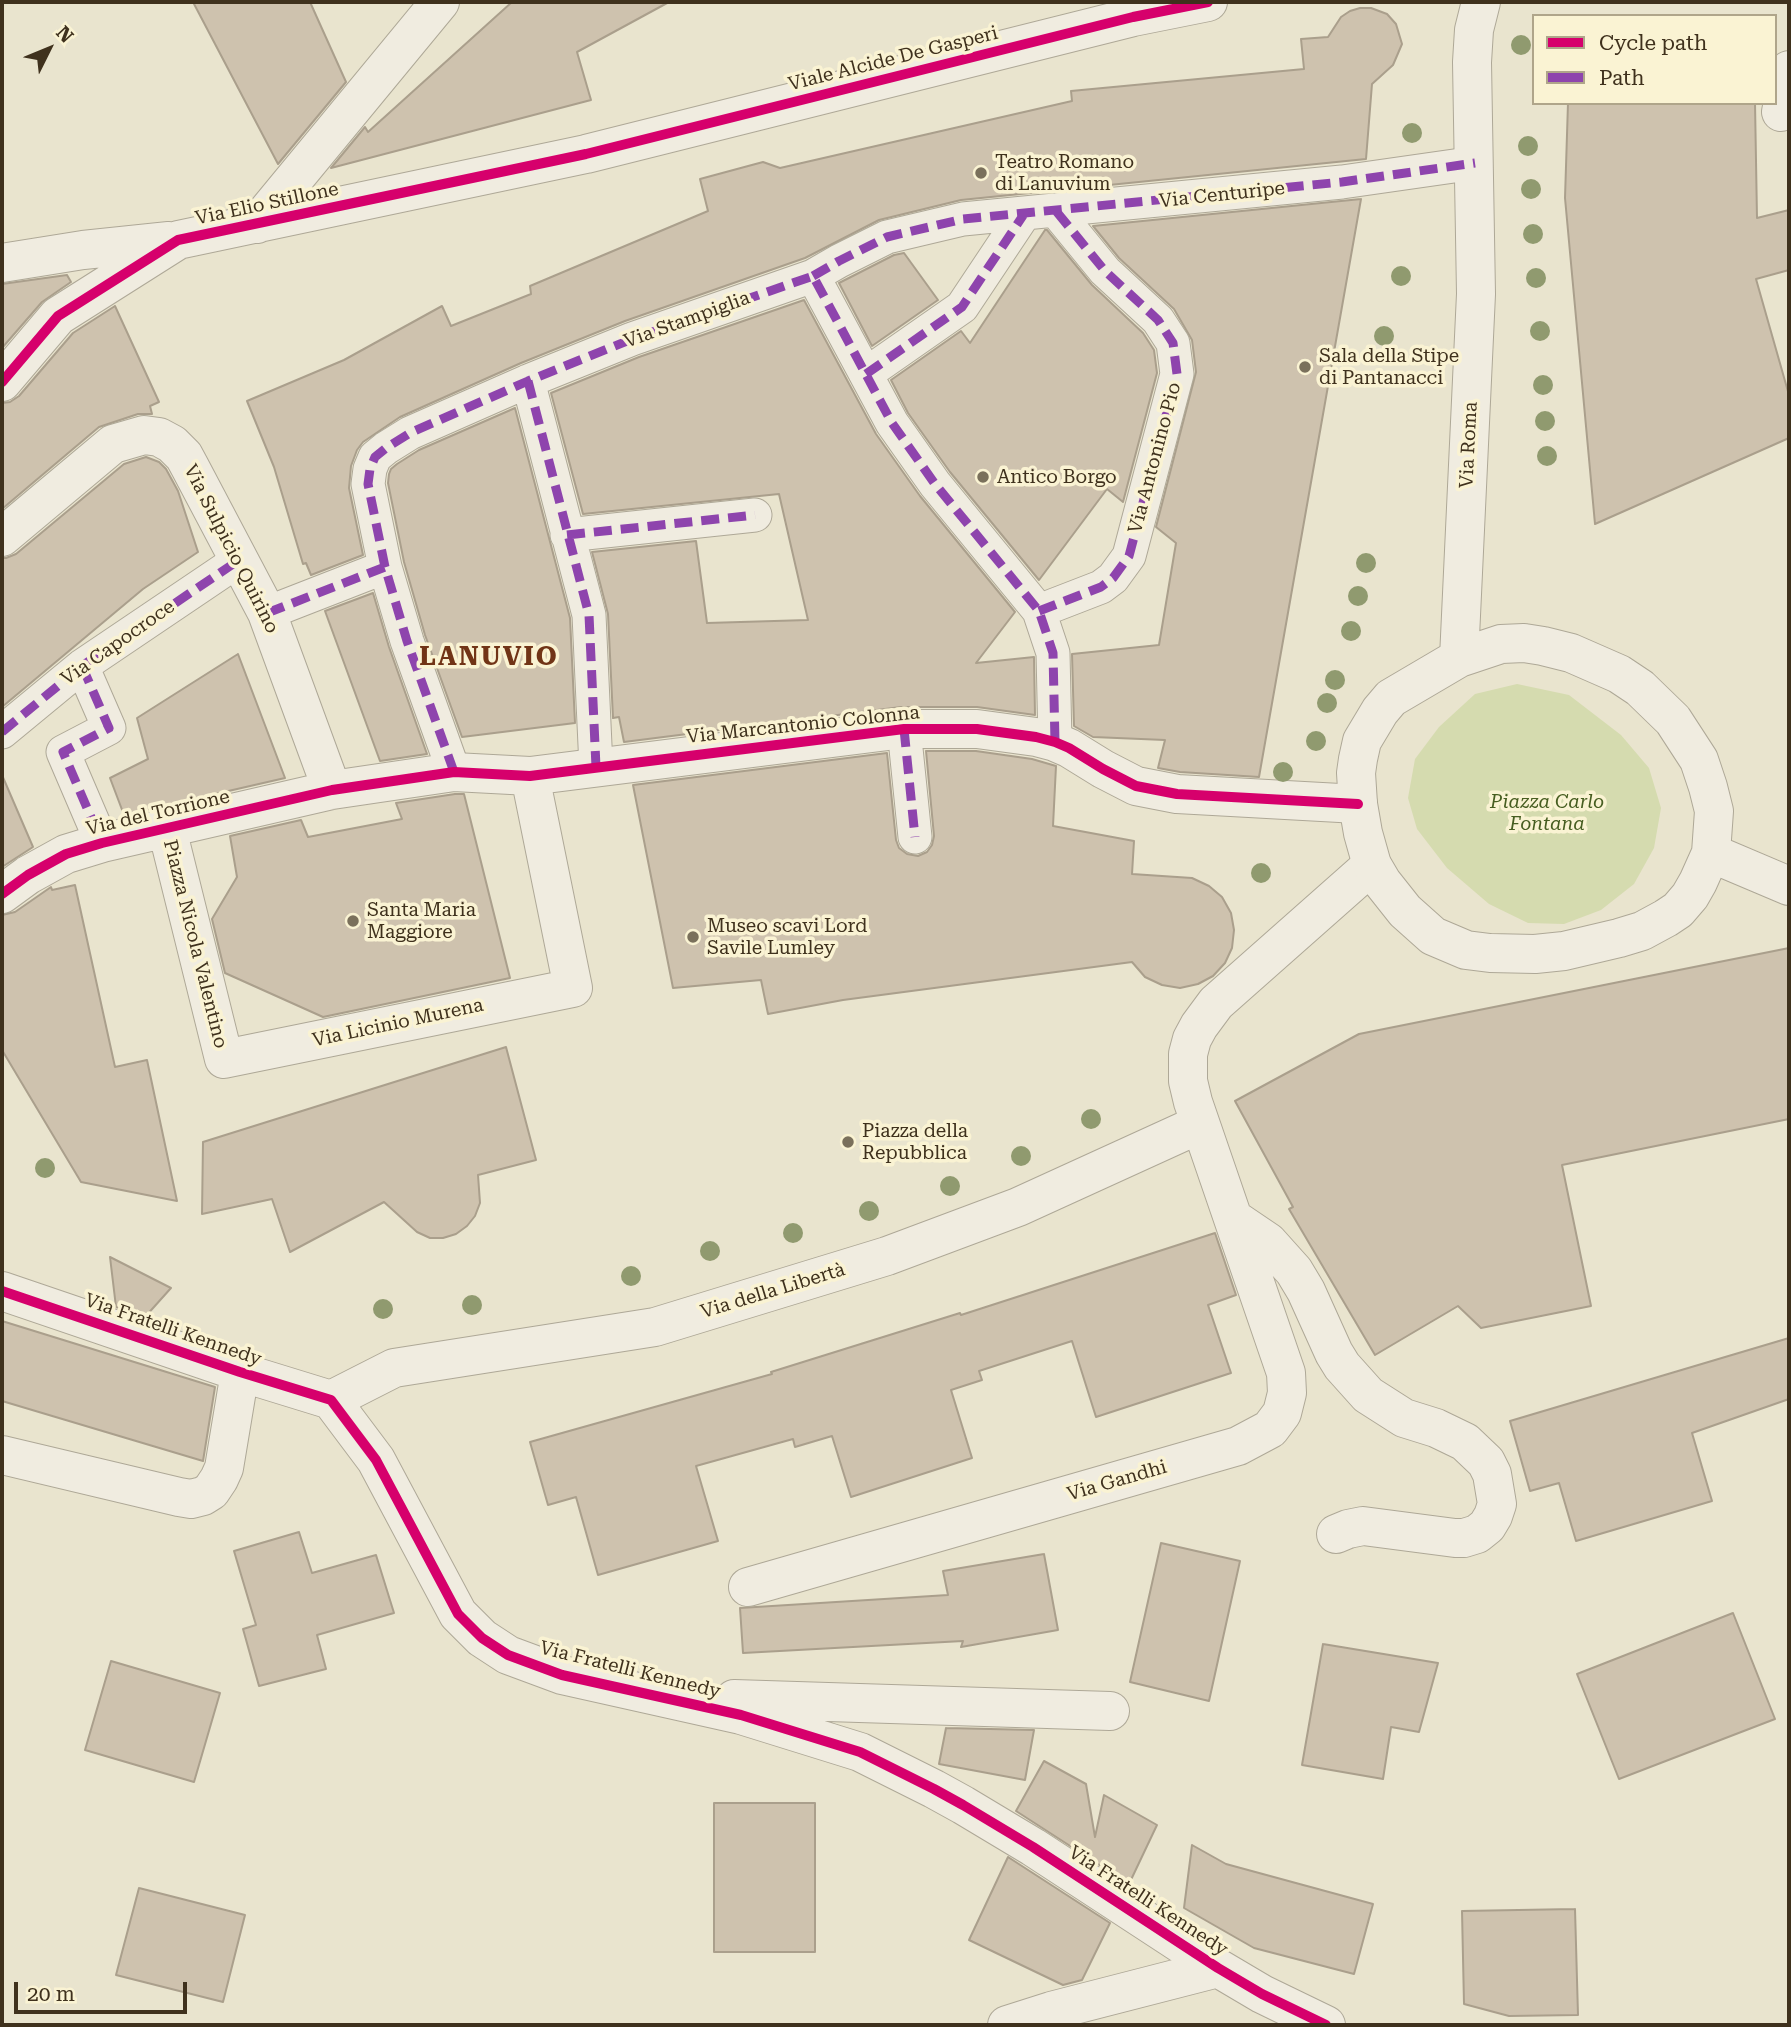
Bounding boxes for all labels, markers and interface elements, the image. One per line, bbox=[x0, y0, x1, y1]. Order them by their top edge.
north arrow bbox=[14, 14, 84, 84]
legend bbox=[1532, 14, 1777, 105]
text: N bbox=[51, 21, 78, 48]
street label: Viale Alcide De Gasperi bbox=[786, 22, 1000, 96]
text: Cycle path bbox=[1599, 31, 1707, 55]
text: Path bbox=[1599, 66, 1645, 90]
place label: Teatro Romano di Lanuvium bbox=[995, 151, 1134, 195]
marker: Teatro Romano di Lanuvium bbox=[973, 165, 989, 181]
street label: Via Centuripe bbox=[1158, 177, 1286, 213]
street label: Via Elio Stillone bbox=[193, 178, 341, 230]
street label: Via Stampiglia bbox=[621, 287, 753, 353]
place label: Sala della Stipe di Pantanacci bbox=[1319, 345, 1459, 389]
marker: Sala della Stipe di Pantanacci bbox=[1297, 359, 1313, 375]
street label: Via Antonino Pio bbox=[1124, 380, 1186, 536]
street label: Via Roma bbox=[1455, 401, 1483, 489]
street label: Via Sulpicio Quirino bbox=[179, 461, 283, 637]
place label: Antico Borgo bbox=[997, 466, 1117, 488]
marker: Antico Borgo bbox=[975, 469, 991, 485]
street label: Via Capocroce bbox=[57, 595, 179, 691]
district label: LANUVIO bbox=[420, 641, 558, 673]
street label: Via Marcantonio Colonna bbox=[685, 701, 921, 749]
street label: Via del Torrione bbox=[84, 785, 232, 841]
park label: Piazza Carlo Fontana bbox=[1490, 791, 1604, 835]
street label: Piazza Nicola Valentino bbox=[158, 837, 232, 1051]
place label: Santa Maria Maggiore bbox=[367, 899, 476, 943]
marker: Santa Maria Maggiore bbox=[345, 913, 361, 929]
place label: Museo scavi Lord Savile Lumley bbox=[707, 915, 867, 959]
marker: Museo scavi Lord Savile Lumley bbox=[685, 929, 701, 945]
street label: Via Licinio Murena bbox=[310, 994, 486, 1052]
place label: Piazza della Repubblica bbox=[862, 1120, 968, 1164]
marker: Piazza della Repubblica bbox=[840, 1134, 856, 1150]
street label: Via della Libertà bbox=[698, 1258, 848, 1324]
street label: Via Fratelli Kennedy bbox=[82, 1289, 264, 1371]
street label: Via Gandhi bbox=[1065, 1456, 1169, 1506]
street label: Via Fratelli Kennedy bbox=[537, 1637, 723, 1703]
street label: Via Fratelli Kennedy bbox=[1064, 1841, 1232, 1961]
scale bar bbox=[18, 1968, 191, 2012]
text: 20 m bbox=[27, 1982, 75, 2006]

